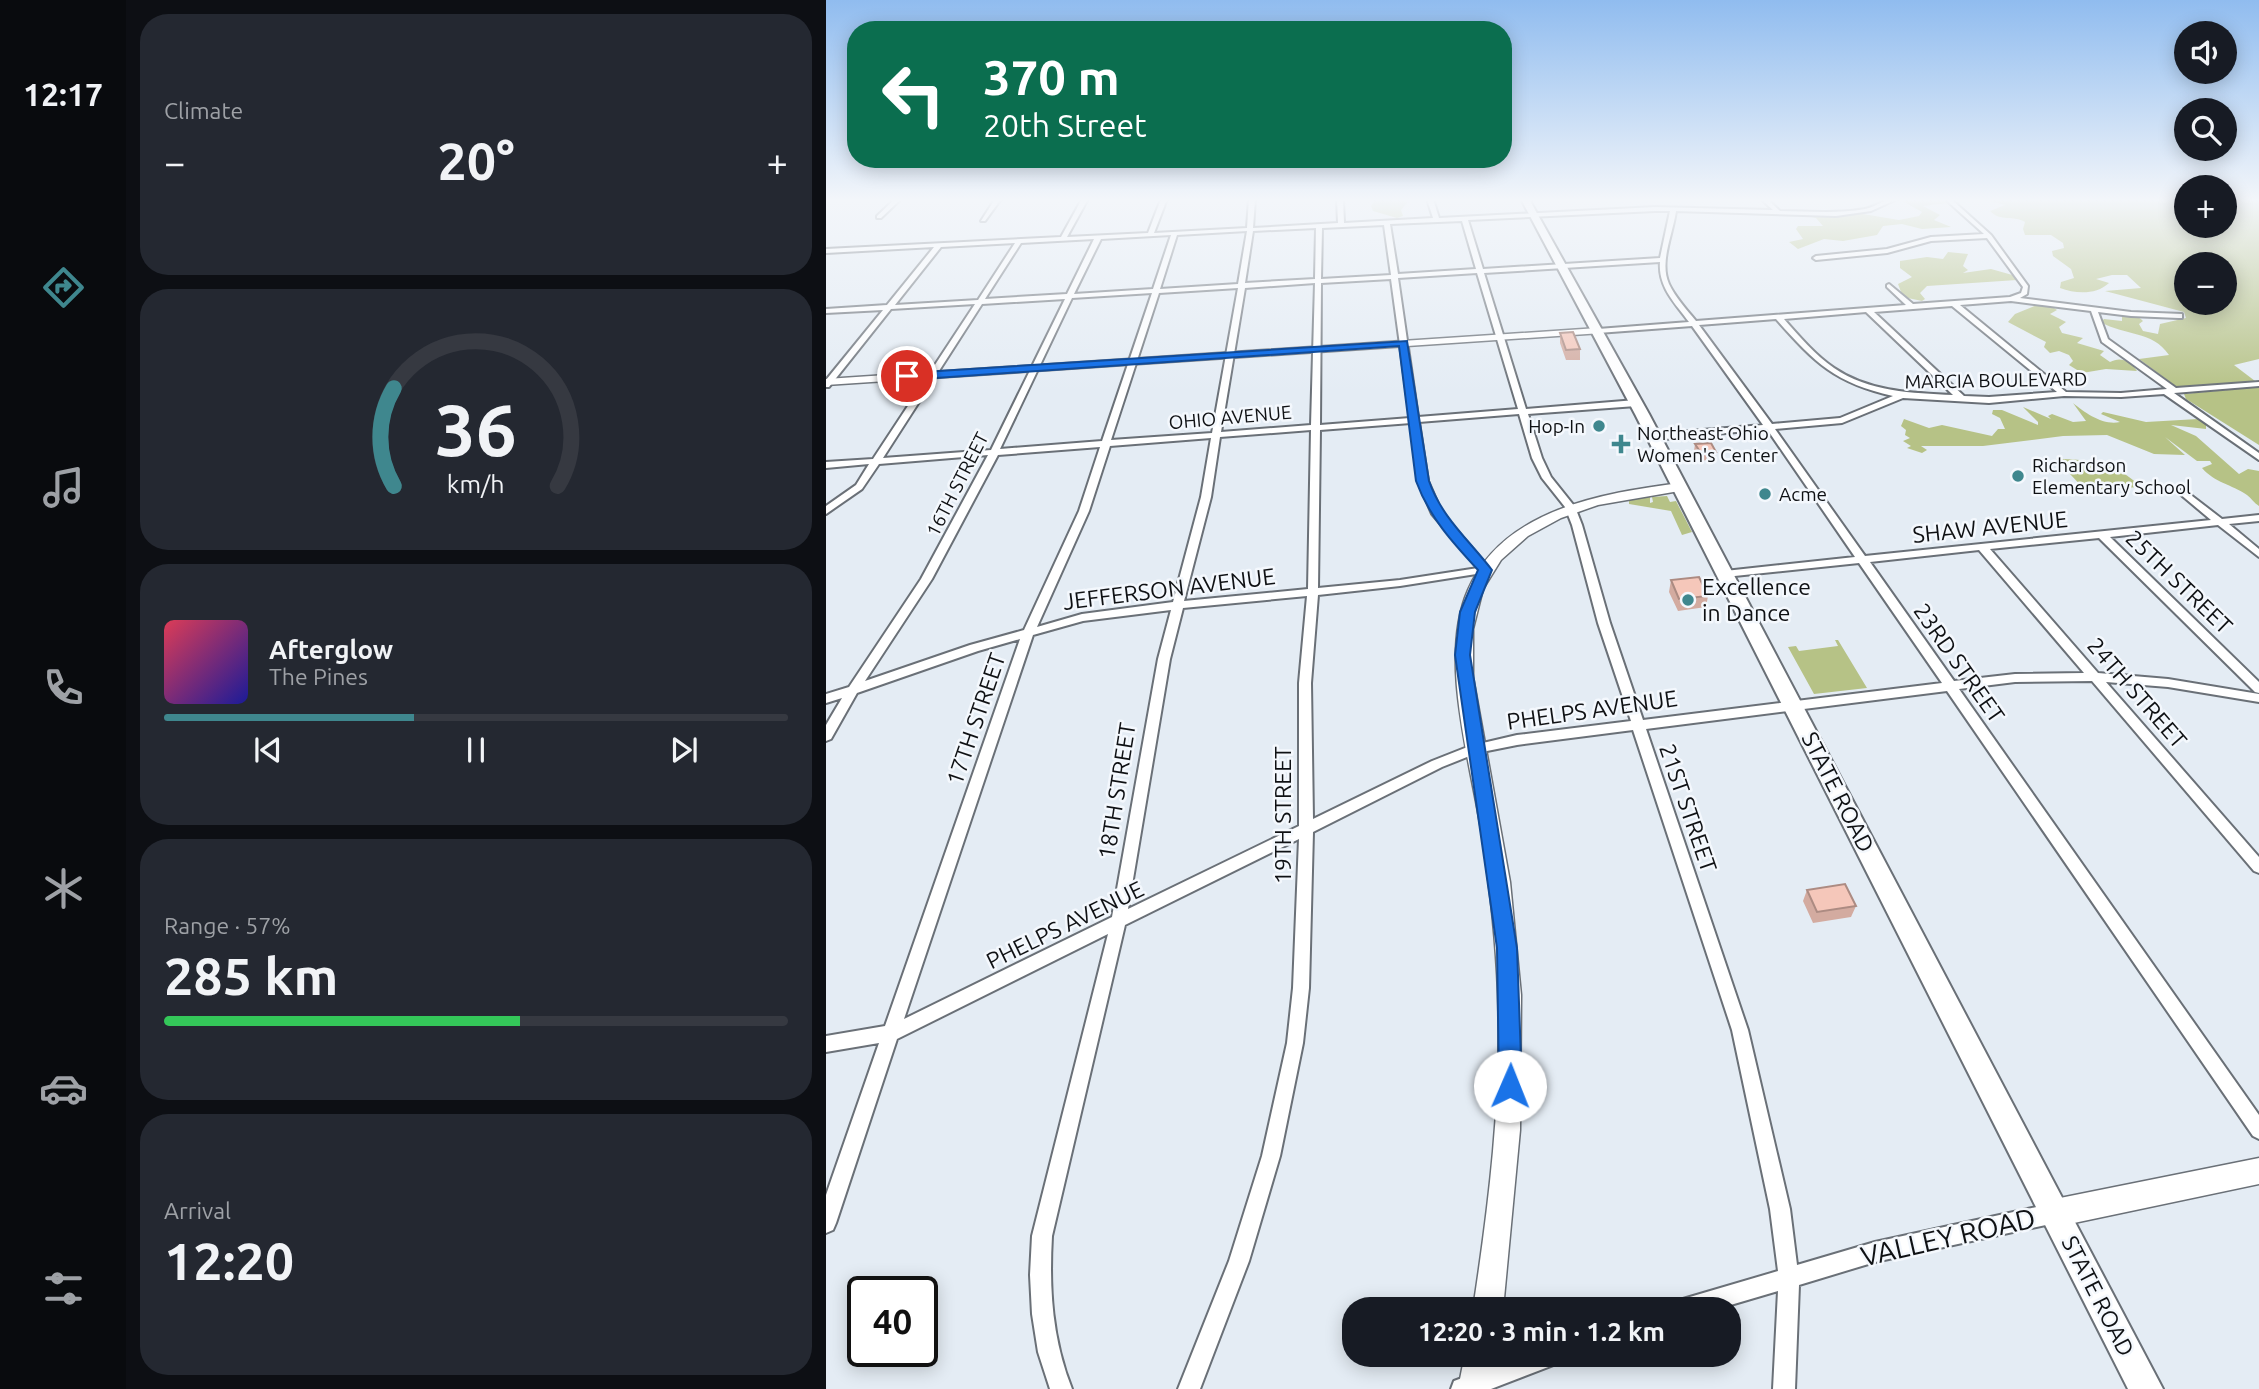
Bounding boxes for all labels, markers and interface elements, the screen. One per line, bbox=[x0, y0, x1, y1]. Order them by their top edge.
map controls bbox=[2174, 21, 2237, 315]
button: sound bbox=[2174, 21, 2237, 84]
icon: left bbox=[868, 49, 959, 140]
text: 370 m bbox=[983, 49, 1120, 104]
text: 12:17 bbox=[23, 76, 103, 112]
text: Climate bbox=[164, 98, 243, 123]
button: search bbox=[2174, 98, 2237, 161]
text: 20th Street bbox=[983, 107, 1147, 143]
text: 20° bbox=[437, 132, 515, 190]
text: − bbox=[164, 141, 185, 183]
text: + bbox=[767, 141, 788, 183]
button: + bbox=[2174, 175, 2237, 238]
button: − bbox=[2174, 252, 2237, 315]
icon: directions bbox=[39, 263, 88, 312]
pin bbox=[877, 346, 937, 406]
icon: arrive bbox=[888, 357, 926, 395]
street label: MARCIA BOULEVARD bbox=[1905, 367, 2087, 393]
text: 36 bbox=[435, 388, 517, 470]
street label: OHIO AVENUE bbox=[1168, 401, 1292, 433]
place label: Hop-In bbox=[1528, 415, 1585, 437]
marker: Hop-In bbox=[1591, 418, 1607, 434]
place label: Northeast Ohio Women's Center bbox=[1637, 422, 1778, 466]
street label: 16TH STREET bbox=[921, 428, 993, 540]
marker: Northeast Ohio Women's Center bbox=[1611, 434, 1631, 454]
place label: Richardson Elementary School bbox=[2032, 454, 2191, 498]
icon: music bbox=[39, 463, 88, 512]
marker: Richardson Elementary School bbox=[2010, 468, 2026, 484]
text: km/h bbox=[447, 469, 505, 497]
place label: Acme bbox=[1779, 483, 1827, 505]
marker: Acme bbox=[1757, 486, 1773, 502]
street label: SHAW AVENUE bbox=[1911, 506, 2069, 547]
street label: 25TH STREET bbox=[2121, 525, 2238, 639]
street label: JEFFERSON AVENUE bbox=[1061, 563, 1276, 614]
place label: Excellence in Dance bbox=[1702, 574, 1811, 625]
marker: Excellence in Dance bbox=[1680, 592, 1696, 608]
street label: 23RD STREET bbox=[1909, 598, 2010, 727]
street label: 24TH STREET bbox=[2083, 632, 2192, 753]
text: Afterglow bbox=[269, 635, 393, 664]
street label: 17TH STREET bbox=[941, 649, 1010, 788]
icon: phone bbox=[39, 663, 88, 712]
text: The Pines bbox=[269, 664, 368, 689]
street label: PHELPS AVENUE bbox=[1505, 685, 1679, 734]
street label: 18TH STREET bbox=[1093, 721, 1140, 861]
street label: STATE ROAD bbox=[1798, 728, 1879, 856]
icon: previous bbox=[249, 731, 287, 769]
icon: pause bbox=[457, 731, 495, 769]
icon: next bbox=[665, 731, 703, 769]
street label: 21ST STREET bbox=[1655, 741, 1722, 875]
street label: 19TH STREET bbox=[1270, 746, 1295, 884]
icon: climate bbox=[39, 864, 88, 913]
street label: PHELPS AVENUE bbox=[982, 876, 1147, 973]
text: Range · 57% bbox=[164, 913, 291, 938]
text: 285 km bbox=[164, 947, 338, 1005]
position arrow bbox=[1473, 1049, 1547, 1123]
icon: car bbox=[39, 1064, 88, 1113]
text: Arrival bbox=[164, 1198, 231, 1223]
street label: VALLEY ROAD bbox=[1858, 1201, 2038, 1272]
text: 12:20 bbox=[164, 1232, 294, 1290]
street label: STATE ROAD bbox=[2058, 1232, 2139, 1360]
icon: filters bbox=[39, 1264, 88, 1313]
speed limit sign: 40 bbox=[847, 1276, 938, 1367]
text: 12:20 · 3 min · 1.2 km bbox=[1418, 1317, 1665, 1346]

